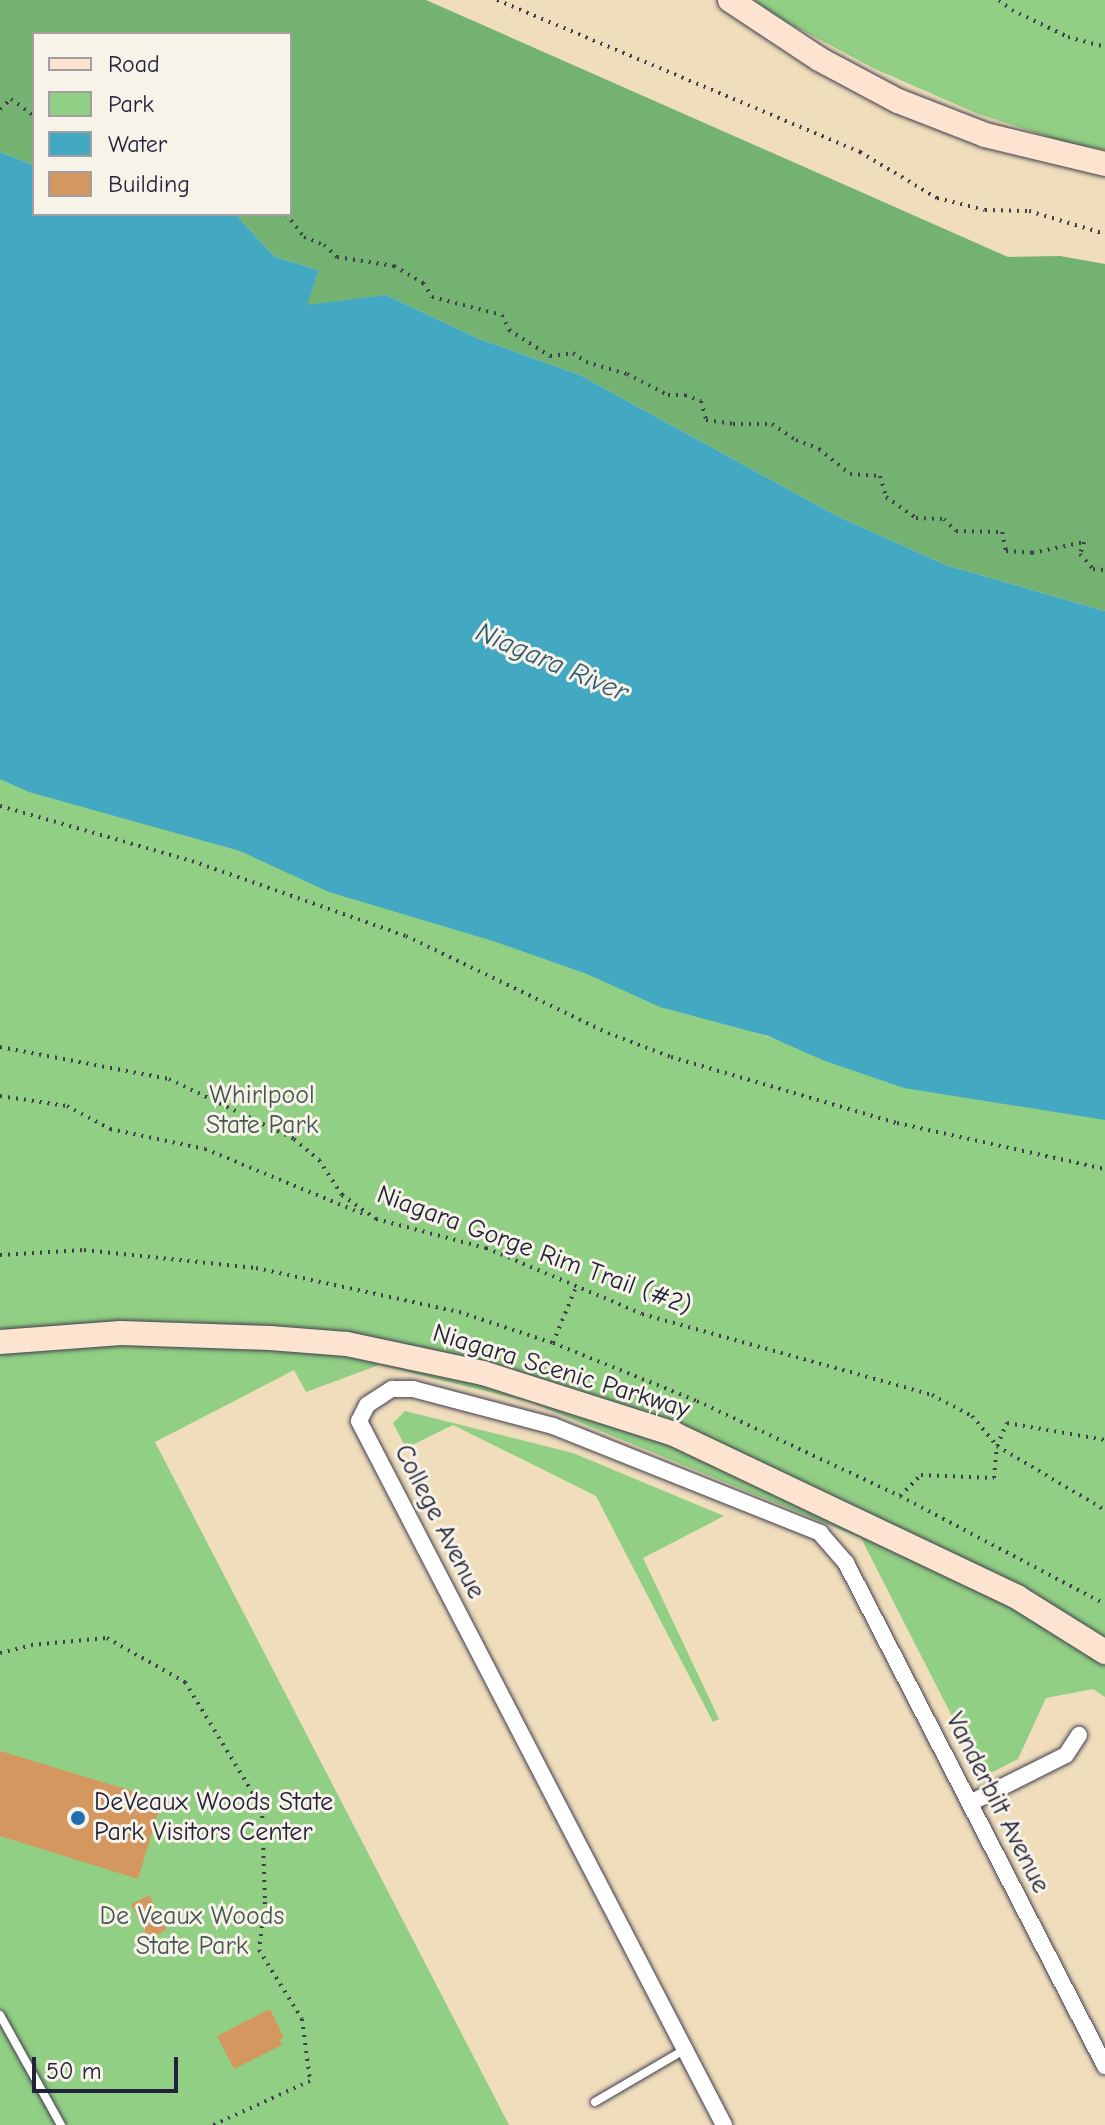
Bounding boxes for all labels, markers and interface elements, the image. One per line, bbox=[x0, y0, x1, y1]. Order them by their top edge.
legend bbox=[32, 32, 292, 216]
text: Road bbox=[108, 50, 160, 78]
text: Park bbox=[108, 90, 154, 118]
text: Water bbox=[108, 130, 167, 158]
text: Building bbox=[108, 170, 190, 198]
water label: Niagara River bbox=[471, 615, 633, 709]
park label: Whirlpool State Park bbox=[206, 1080, 318, 1142]
street label: Niagara Gorge Rim Trail (#2) bbox=[372, 1179, 696, 1323]
street label: Niagara Scenic Parkway bbox=[429, 1318, 693, 1426]
street label: College Avenue bbox=[387, 1440, 491, 1604]
street label: Vanderbilt Avenue bbox=[938, 1708, 1056, 1898]
place label: DeVeaux Woods State Park Visitors Center bbox=[94, 1787, 333, 1848]
marker: DeVeaux Woods State Park Visitors Center bbox=[69, 1809, 87, 1827]
park label: De Veaux Woods State Park bbox=[100, 1901, 284, 1962]
scale bar bbox=[36, 2041, 182, 2091]
text: 50 m bbox=[46, 2057, 102, 2085]

